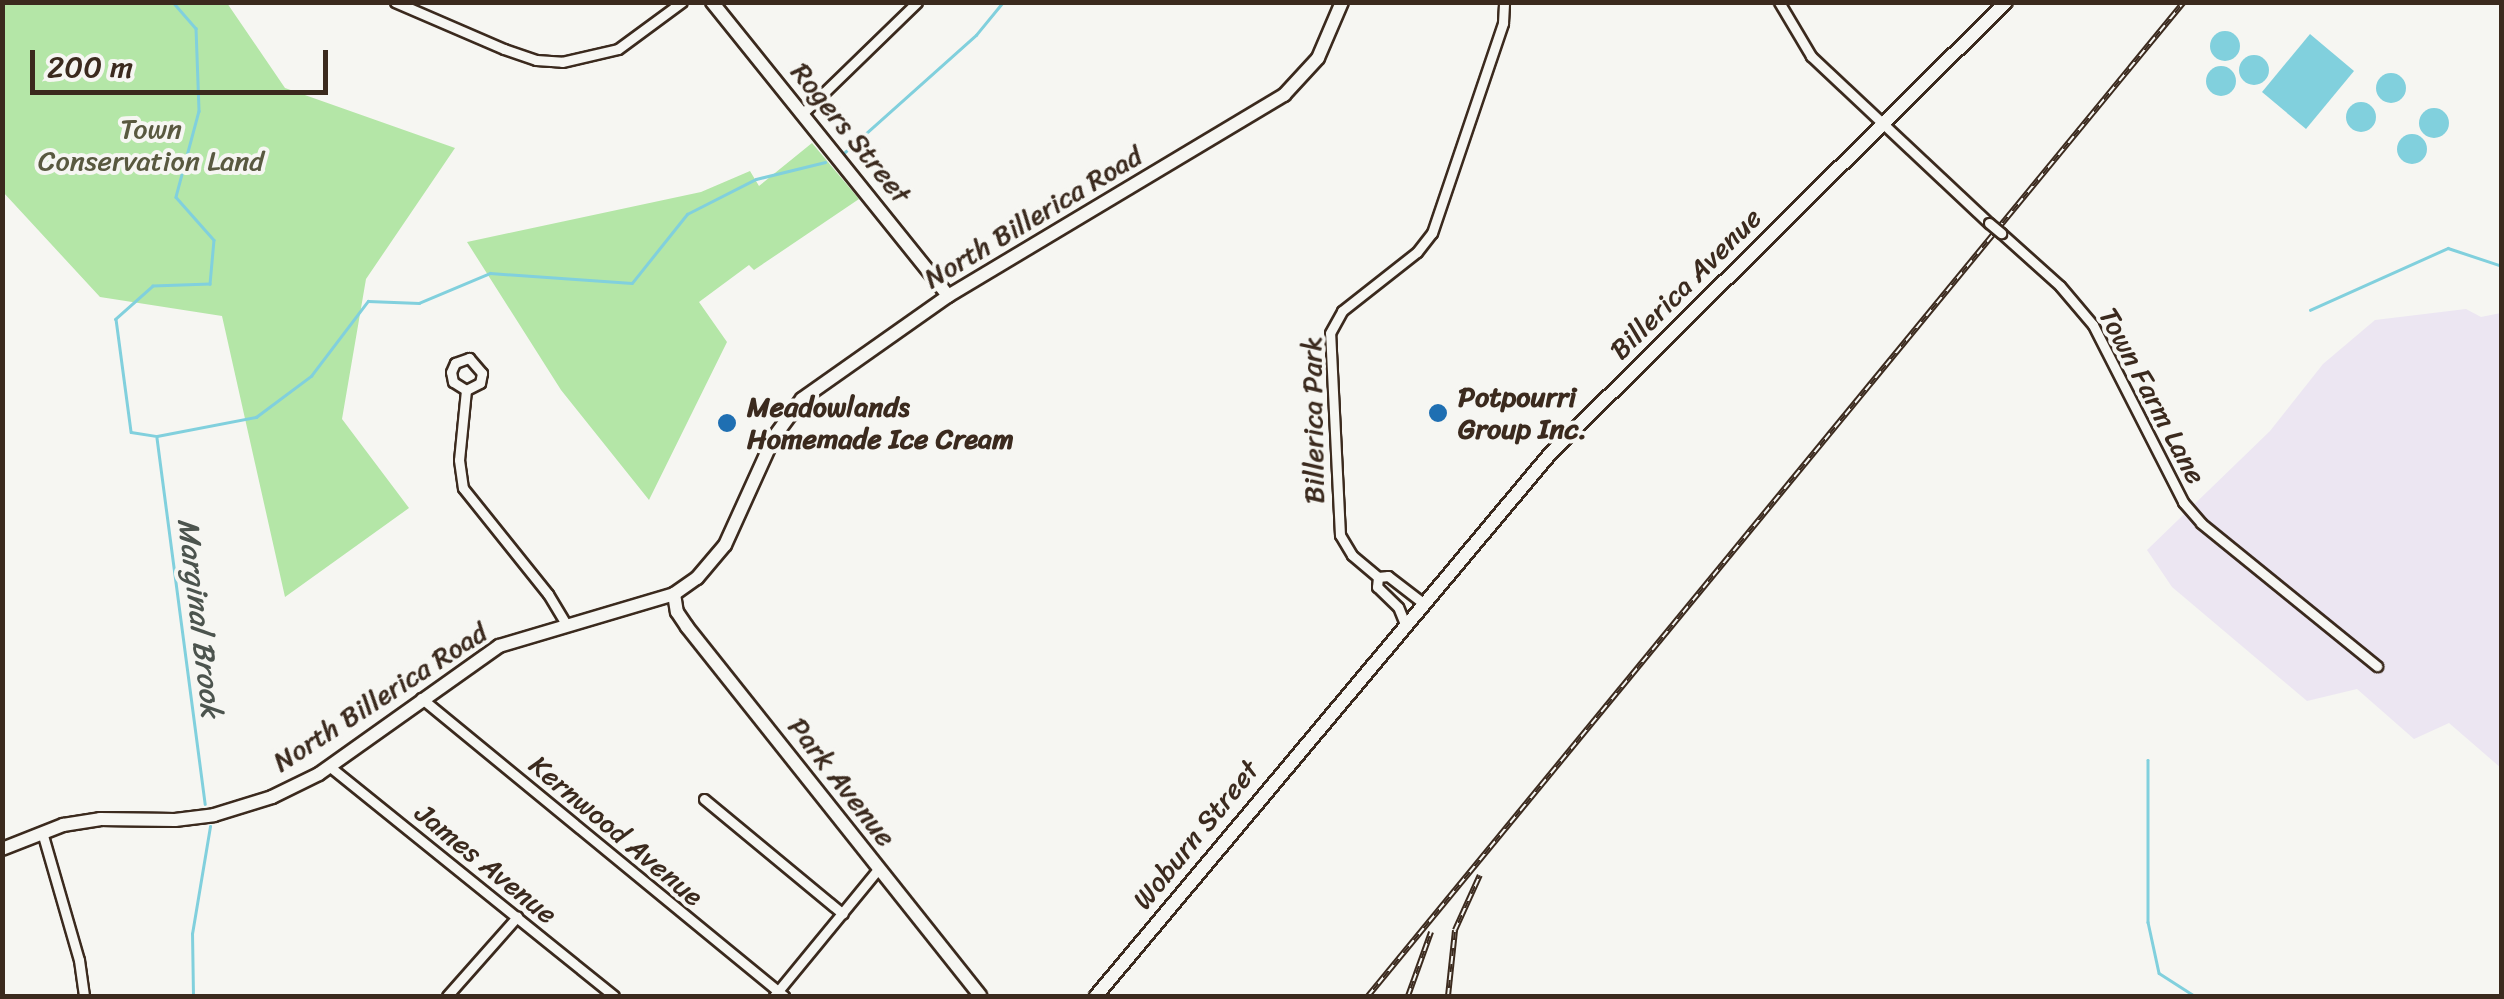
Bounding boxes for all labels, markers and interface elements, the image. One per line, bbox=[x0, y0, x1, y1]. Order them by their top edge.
scale bar bbox=[35, 30, 332, 92]
text: 200 m bbox=[47, 40, 133, 94]
street label: Rogers Street bbox=[784, 56, 918, 210]
park label: Town Conservation Land bbox=[38, 112, 264, 178]
street label: North Billerica Road bbox=[917, 138, 1149, 296]
street label: Billerica Avenue bbox=[1604, 202, 1768, 366]
street label: Town Farm Lane bbox=[2091, 302, 2213, 490]
street label: Billerica Park bbox=[1295, 336, 1331, 504]
place label: Potpourri Group Inc. bbox=[1458, 380, 1587, 446]
place label: Meadowlands Homemade Ice Cream bbox=[747, 390, 1015, 456]
marker: Potpourri Group Inc. bbox=[1427, 402, 1449, 424]
marker: Meadowlands Homemade Ice Cream bbox=[716, 412, 738, 434]
water label: Marginal Brook bbox=[170, 516, 230, 720]
street label: North Billerica Road bbox=[266, 615, 494, 779]
street label: Park Avenue bbox=[781, 711, 903, 853]
street label: Kernwood Avenue bbox=[522, 748, 710, 914]
street label: Woburn Street bbox=[1126, 754, 1266, 916]
street label: James Avenue bbox=[408, 797, 564, 931]

